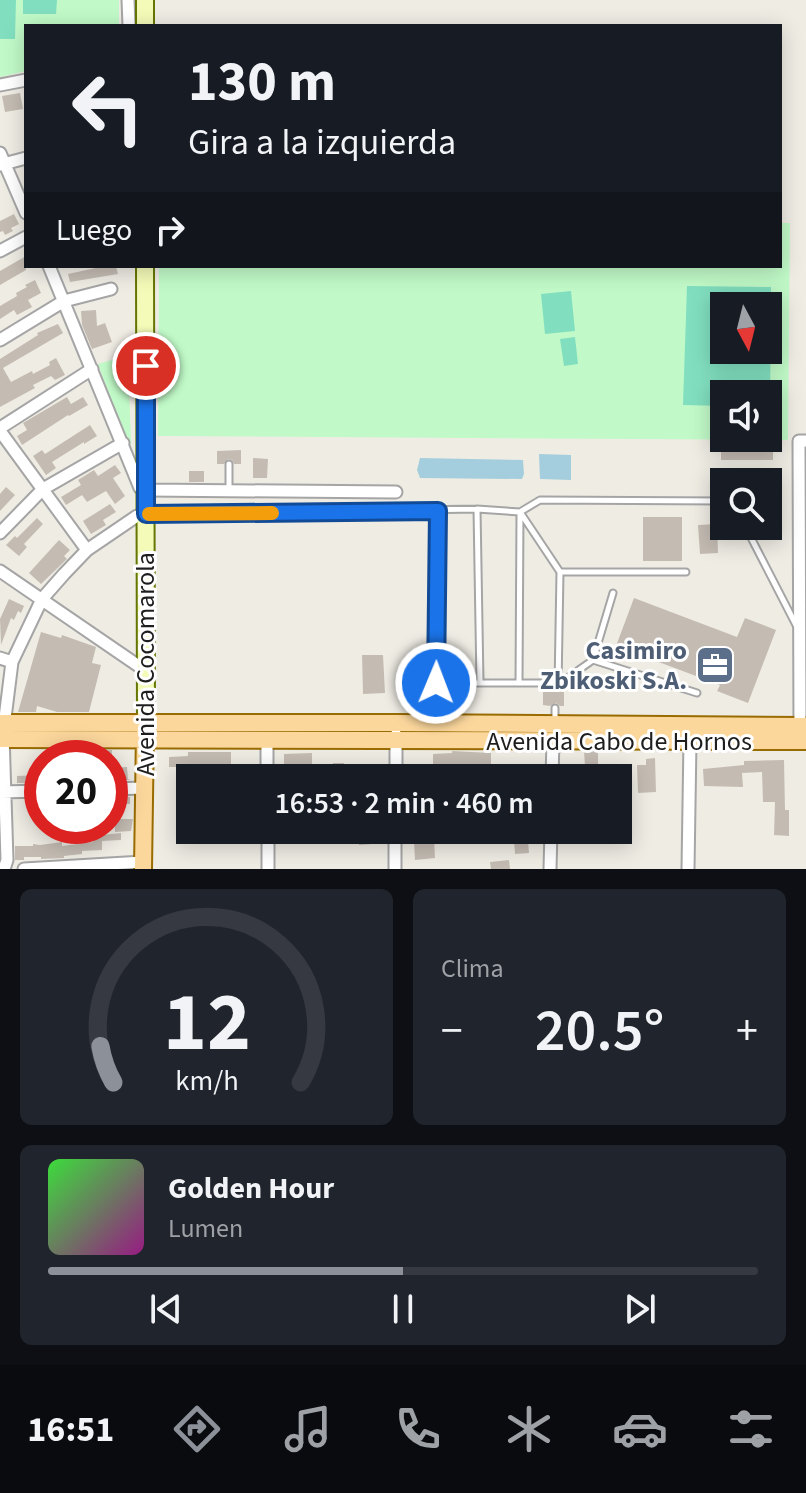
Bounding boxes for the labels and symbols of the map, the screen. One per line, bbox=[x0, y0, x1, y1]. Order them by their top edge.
north arrow bbox=[710, 292, 782, 364]
pin bbox=[112, 332, 180, 400]
street label: Avenida Cocomarola bbox=[127, 552, 164, 776]
place label: Casimiro Zbikoski S.A. bbox=[540, 632, 687, 699]
position arrow bbox=[394, 641, 478, 725]
office icon: Casimiro Zbikoski S.A. bbox=[694, 644, 736, 686]
street label: Avenida Cabo de Hornos bbox=[486, 723, 752, 760]
speed limit sign: 20 bbox=[24, 740, 128, 844]

